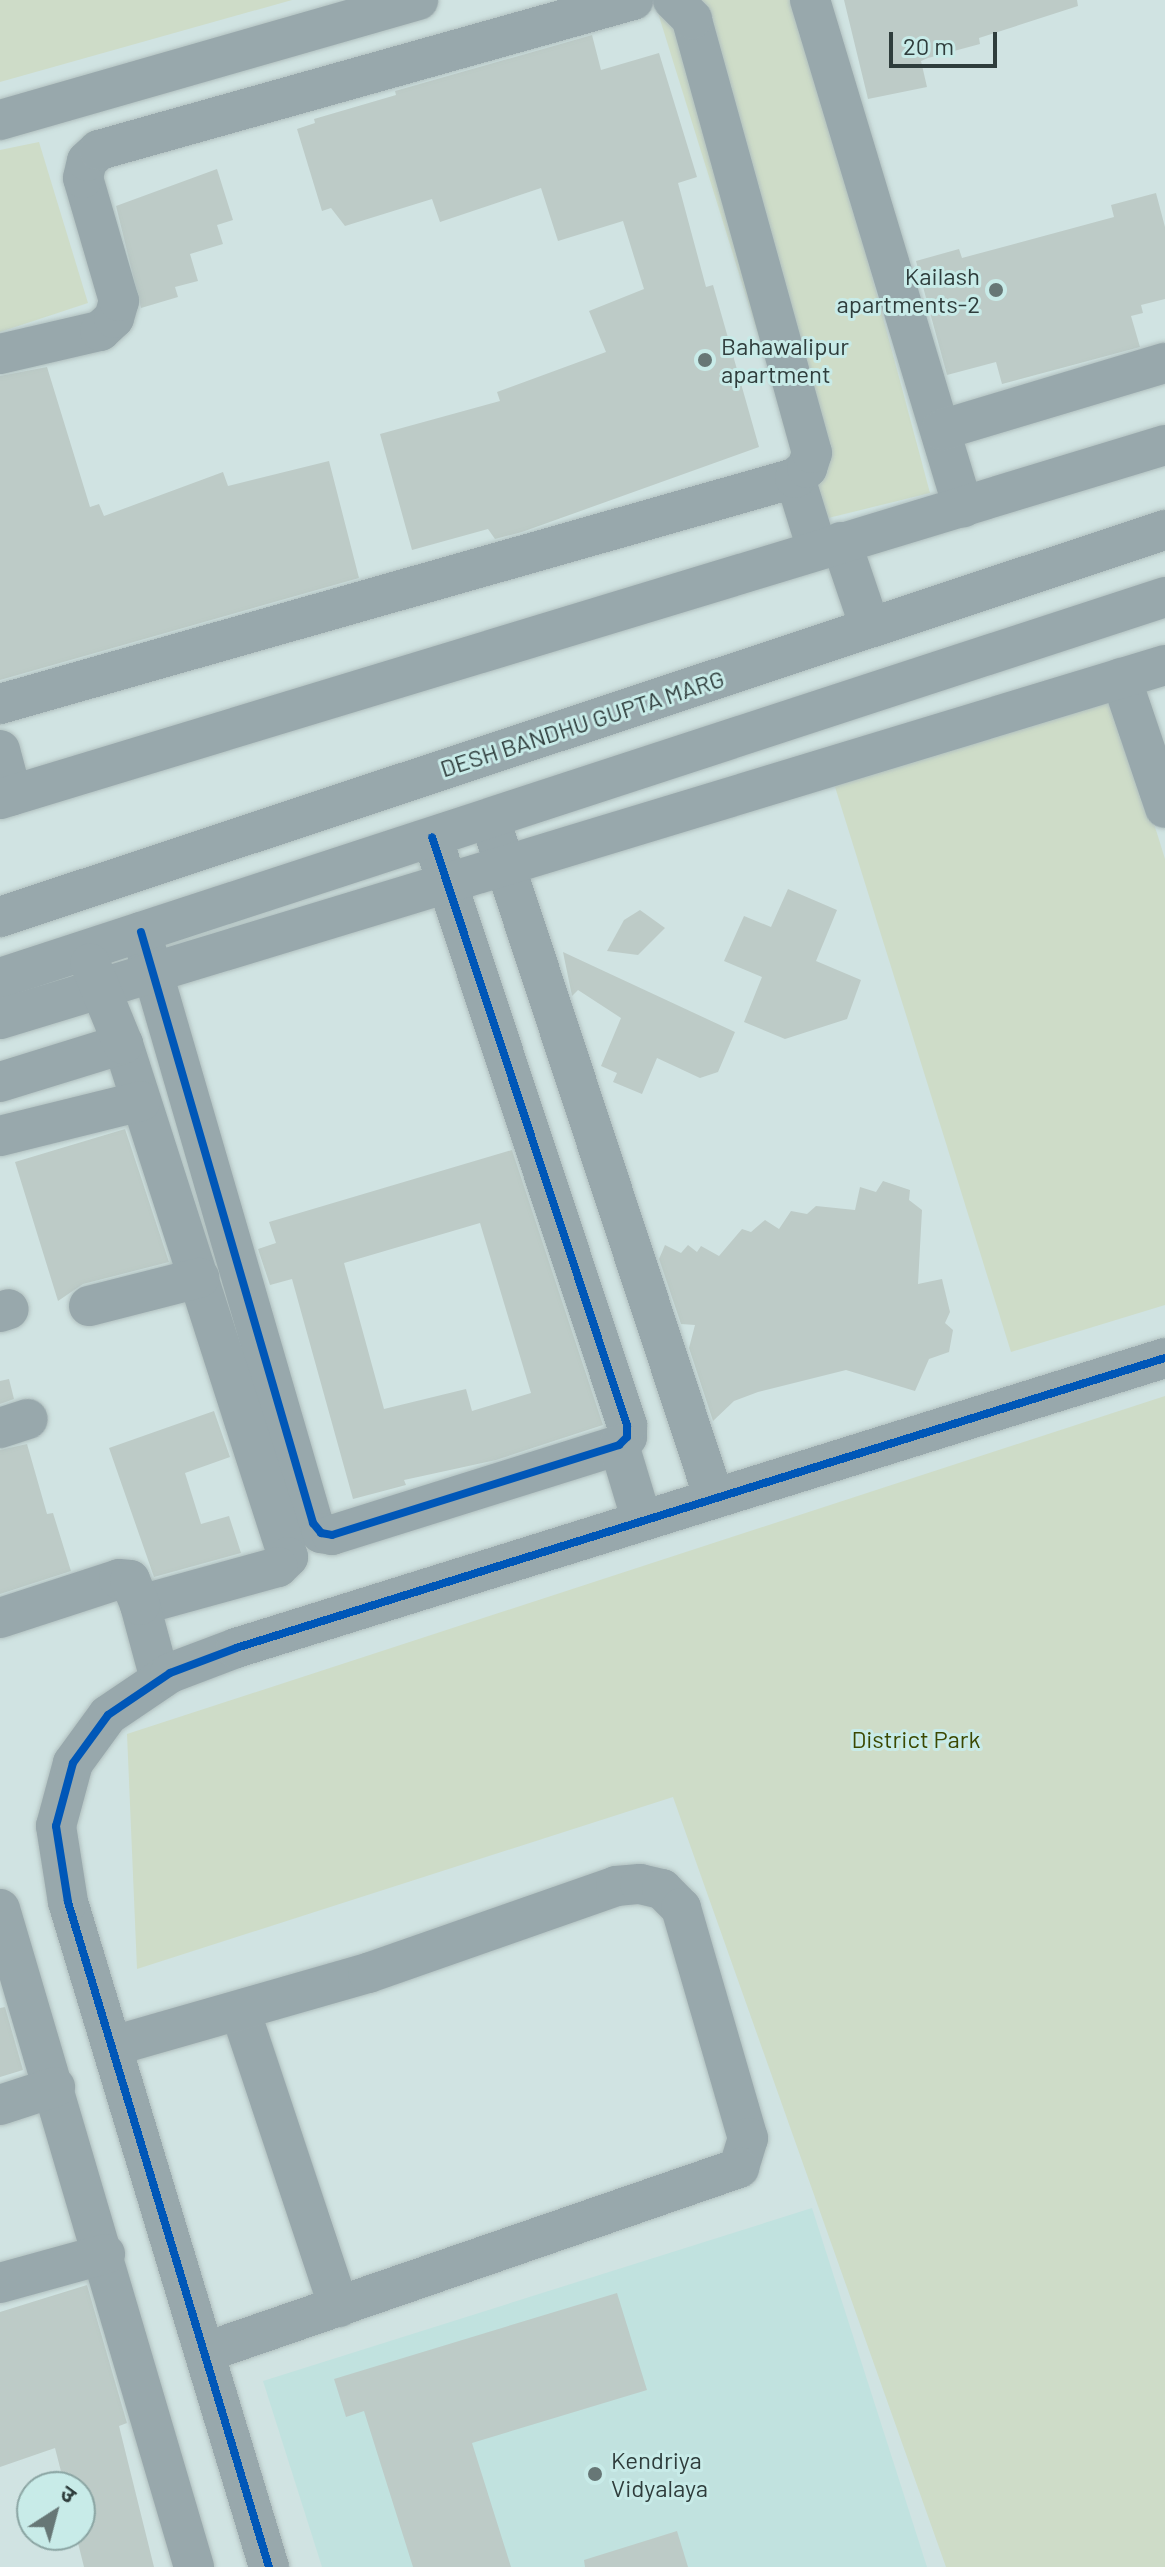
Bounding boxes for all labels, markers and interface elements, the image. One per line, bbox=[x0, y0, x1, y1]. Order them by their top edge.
scale bar bbox=[893, 16, 1001, 66]
text: 20 m bbox=[903, 31, 954, 60]
place label: Kailash apartments-2 bbox=[836, 262, 980, 318]
marker: Kailash apartments-2 bbox=[987, 281, 1005, 299]
place label: Bahawalipur apartment bbox=[721, 332, 849, 388]
marker: Bahawalipur apartment bbox=[696, 351, 714, 369]
street label: DESH BANDHU GUPTA MARG bbox=[436, 663, 728, 783]
park label: District Park bbox=[851, 1725, 981, 1753]
place label: Kendriya Vidyalaya bbox=[611, 2446, 708, 2502]
marker: Kendriya Vidyalaya bbox=[586, 2465, 604, 2483]
north arrow bbox=[16, 2471, 96, 2551]
text: उ bbox=[56, 2479, 82, 2508]

